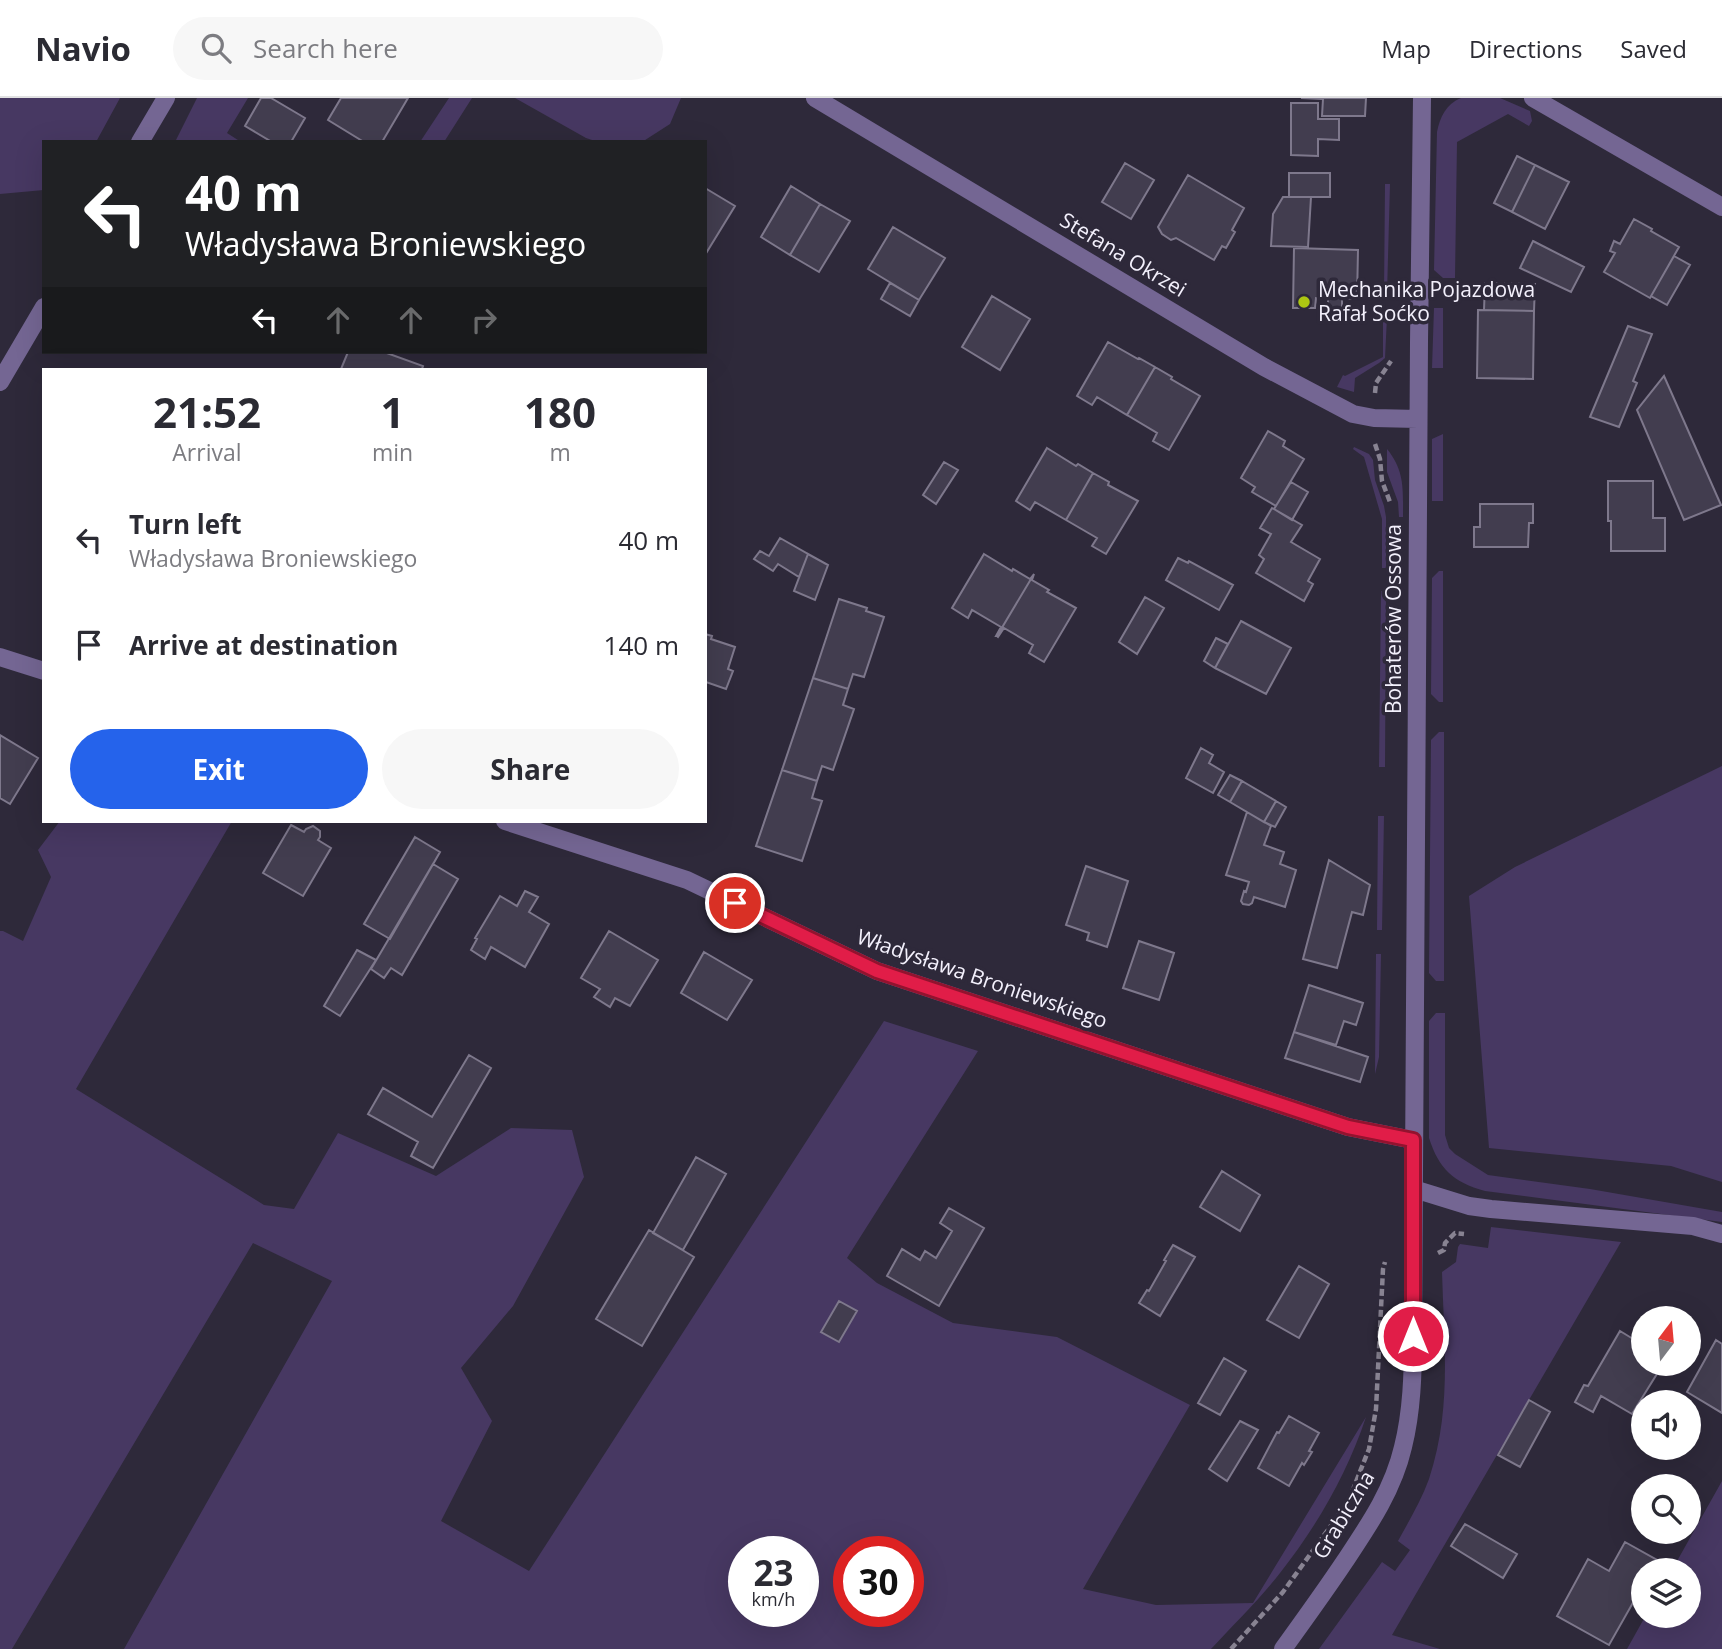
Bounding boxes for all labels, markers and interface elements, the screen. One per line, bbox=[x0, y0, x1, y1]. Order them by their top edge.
search box bbox=[173, 17, 663, 80]
text: Navio bbox=[35, 26, 131, 71]
icon: search bbox=[197, 29, 235, 67]
text: Search here bbox=[253, 30, 398, 66]
text: Map bbox=[1381, 32, 1431, 65]
text: Directions bbox=[1469, 32, 1582, 65]
text: Saved bbox=[1620, 32, 1687, 65]
text: 40 m bbox=[185, 159, 302, 225]
icon: left bbox=[70, 168, 161, 259]
street label: Stefana Okrzei bbox=[1055, 205, 1192, 303]
text: Władysława Broniewskiego bbox=[185, 222, 586, 265]
place label: Mechanika Pojazdowa Rafał Soćko bbox=[1318, 275, 1535, 327]
marker: Mechanika Pojazdowa Rafał Soćko bbox=[1296, 294, 1312, 310]
icon: left bbox=[246, 301, 284, 339]
icon: ahead bbox=[319, 301, 357, 339]
icon: ahead bbox=[392, 301, 430, 339]
icon: right bbox=[465, 301, 503, 339]
text: 21:52 bbox=[153, 383, 261, 440]
text: 1 bbox=[380, 383, 405, 440]
text: 180 bbox=[524, 383, 596, 440]
text: Arrival bbox=[172, 436, 242, 468]
text: min bbox=[372, 436, 413, 468]
text: m bbox=[549, 436, 571, 468]
text: Turn left bbox=[129, 506, 241, 542]
icon: left bbox=[70, 521, 108, 559]
text: 40 m bbox=[618, 522, 679, 558]
street label: Bohaterów Ossowa bbox=[1379, 524, 1407, 714]
text: Władysława Broniewskiego bbox=[129, 542, 417, 574]
icon: arrive bbox=[70, 626, 108, 664]
text: Arrive at destination bbox=[129, 627, 398, 663]
text: 140 m bbox=[604, 627, 679, 663]
button: Exit bbox=[70, 729, 368, 809]
button: Share bbox=[382, 729, 679, 809]
pin bbox=[705, 873, 765, 933]
icon: arrive bbox=[716, 884, 754, 922]
street label: Władysława Broniewskiego bbox=[853, 922, 1111, 1034]
position arrow bbox=[1376, 1299, 1450, 1373]
north arrow bbox=[1631, 1306, 1701, 1376]
map controls bbox=[1631, 1306, 1701, 1628]
button: sound bbox=[1631, 1390, 1701, 1460]
street label: Grabiczna bbox=[1306, 1465, 1380, 1564]
button: search bbox=[1631, 1474, 1701, 1544]
speed limit sign: 30 bbox=[833, 1536, 924, 1627]
text: 23 bbox=[753, 1549, 794, 1596]
button: layers bbox=[1631, 1558, 1701, 1628]
text: km/h bbox=[752, 1587, 795, 1611]

